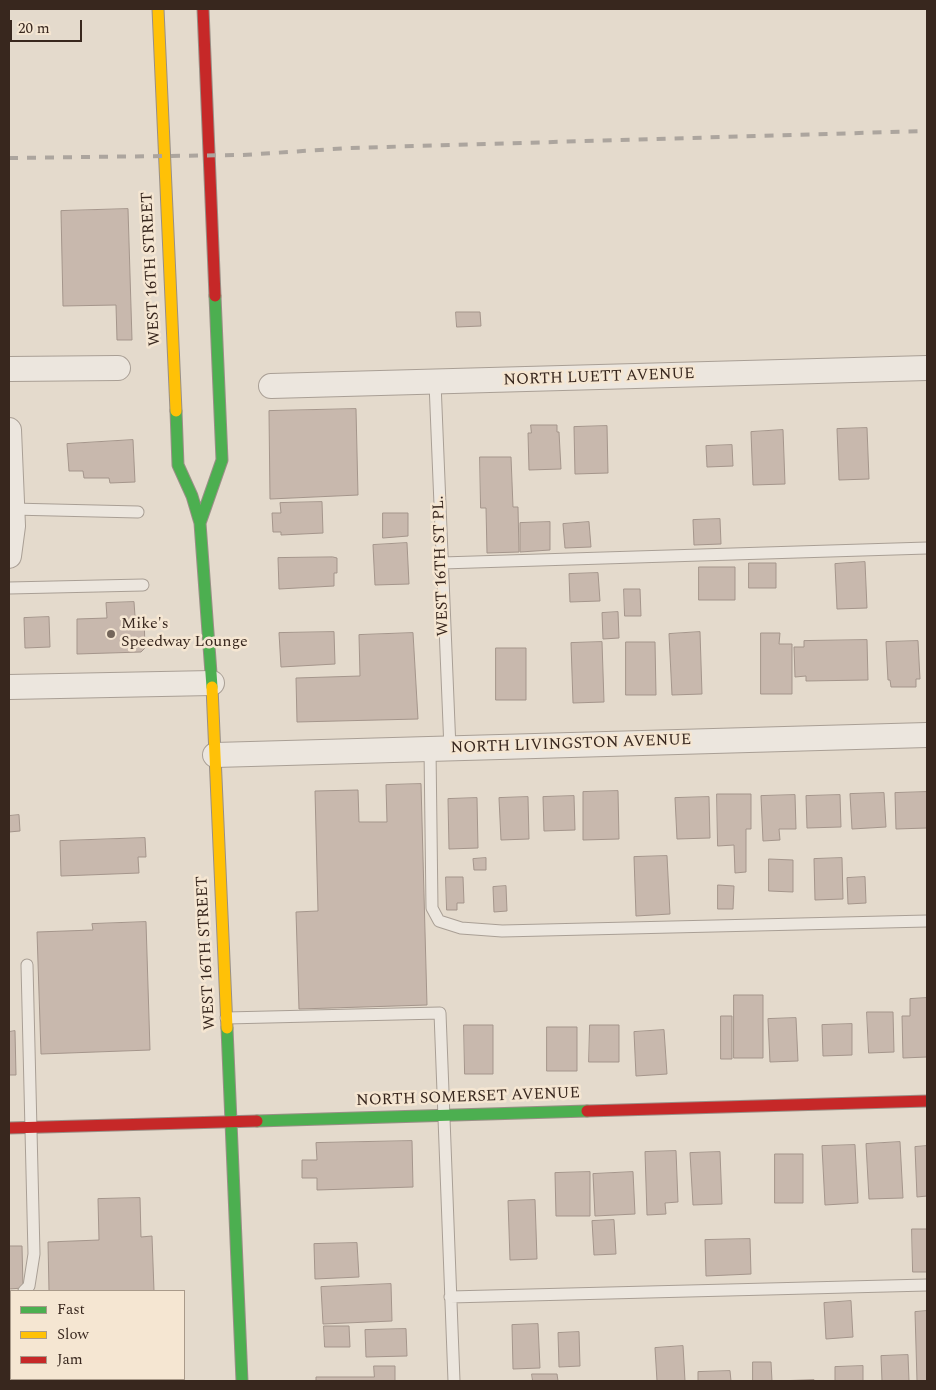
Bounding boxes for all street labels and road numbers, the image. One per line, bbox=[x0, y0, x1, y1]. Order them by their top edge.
street label: WEST 16TH STREET bbox=[138, 191, 166, 347]
street label: NORTH LUETT AVENUE bbox=[503, 365, 695, 391]
street label: WEST 16TH ST PL. bbox=[430, 495, 454, 637]
street label: NORTH LIVINGSTON AVENUE bbox=[450, 731, 692, 759]
street label: WEST 16TH STREET bbox=[193, 875, 221, 1031]
street label: NORTH SOMERSET AVENUE bbox=[356, 1084, 580, 1112]

